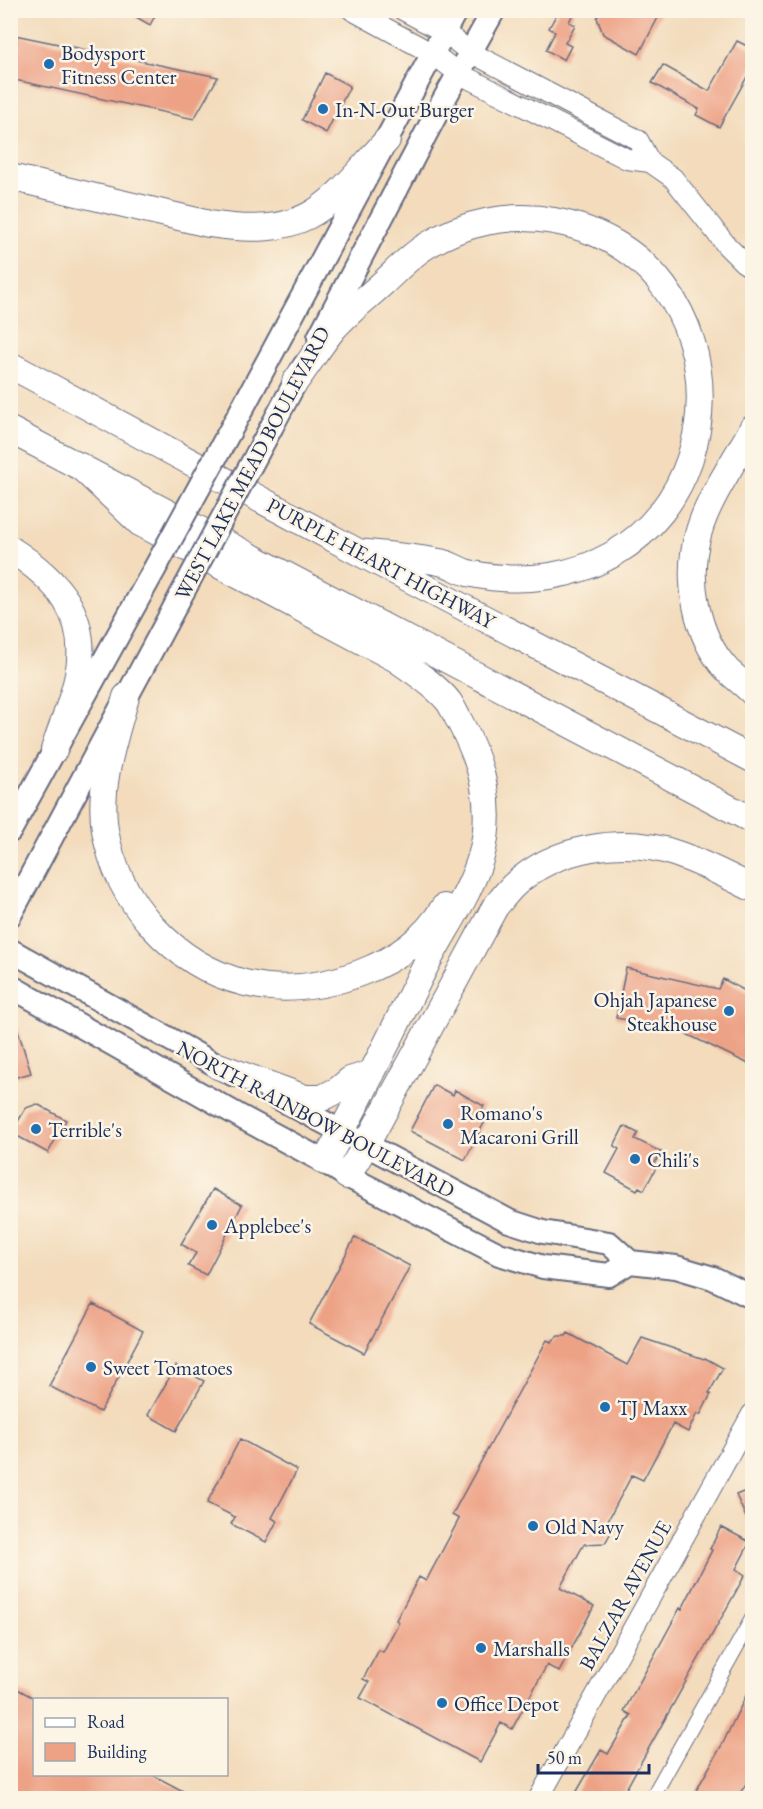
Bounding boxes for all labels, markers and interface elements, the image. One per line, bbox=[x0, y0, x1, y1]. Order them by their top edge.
place label: Bodysport Fitness Center bbox=[61, 39, 177, 90]
marker: Bodysport Fitness Center bbox=[42, 57, 56, 71]
place label: In-N-Out Burger bbox=[335, 96, 474, 123]
marker: In-N-Out Burger bbox=[316, 102, 330, 116]
street label: WEST LAKE MEAD BOULEVARD bbox=[168, 321, 336, 605]
street label: PURPLE HEART HIGHWAY bbox=[262, 491, 501, 636]
place label: Ohjah Japanese Steakhouse bbox=[593, 986, 717, 1037]
marker: Ohjah Japanese Steakhouse bbox=[722, 1004, 736, 1018]
street label: NORTH RAINBOW BOULEVARD bbox=[173, 1034, 460, 1204]
place label: Romano's Macaroni Grill bbox=[460, 1099, 579, 1150]
place label: Terrible's bbox=[48, 1116, 122, 1143]
marker: Romano's Macaroni Grill bbox=[441, 1117, 455, 1131]
marker: Terrible's bbox=[29, 1122, 43, 1136]
place label: Chili's bbox=[647, 1146, 699, 1173]
marker: Chili's bbox=[628, 1152, 642, 1166]
place label: Applebee's bbox=[223, 1212, 311, 1239]
marker: Applebee's bbox=[205, 1218, 219, 1232]
place label: Sweet Tomatoes bbox=[103, 1354, 233, 1381]
marker: Sweet Tomatoes bbox=[84, 1360, 98, 1374]
place label: TJ Maxx bbox=[617, 1394, 687, 1421]
marker: TJ Maxx bbox=[598, 1400, 612, 1414]
place label: Old Navy bbox=[545, 1513, 625, 1540]
street label: BALZAR AVENUE bbox=[573, 1515, 677, 1675]
marker: Old Navy bbox=[526, 1519, 540, 1533]
place label: Marshalls bbox=[493, 1635, 570, 1662]
marker: Marshalls bbox=[474, 1641, 488, 1655]
place label: Office Depot bbox=[454, 1690, 559, 1717]
marker: Office Depot bbox=[435, 1696, 449, 1710]
legend bbox=[33, 1698, 228, 1776]
text: Road bbox=[87, 1710, 126, 1733]
scale bar bbox=[538, 1737, 649, 1775]
text: Building bbox=[87, 1740, 147, 1763]
text: 50 m bbox=[547, 1746, 582, 1769]

